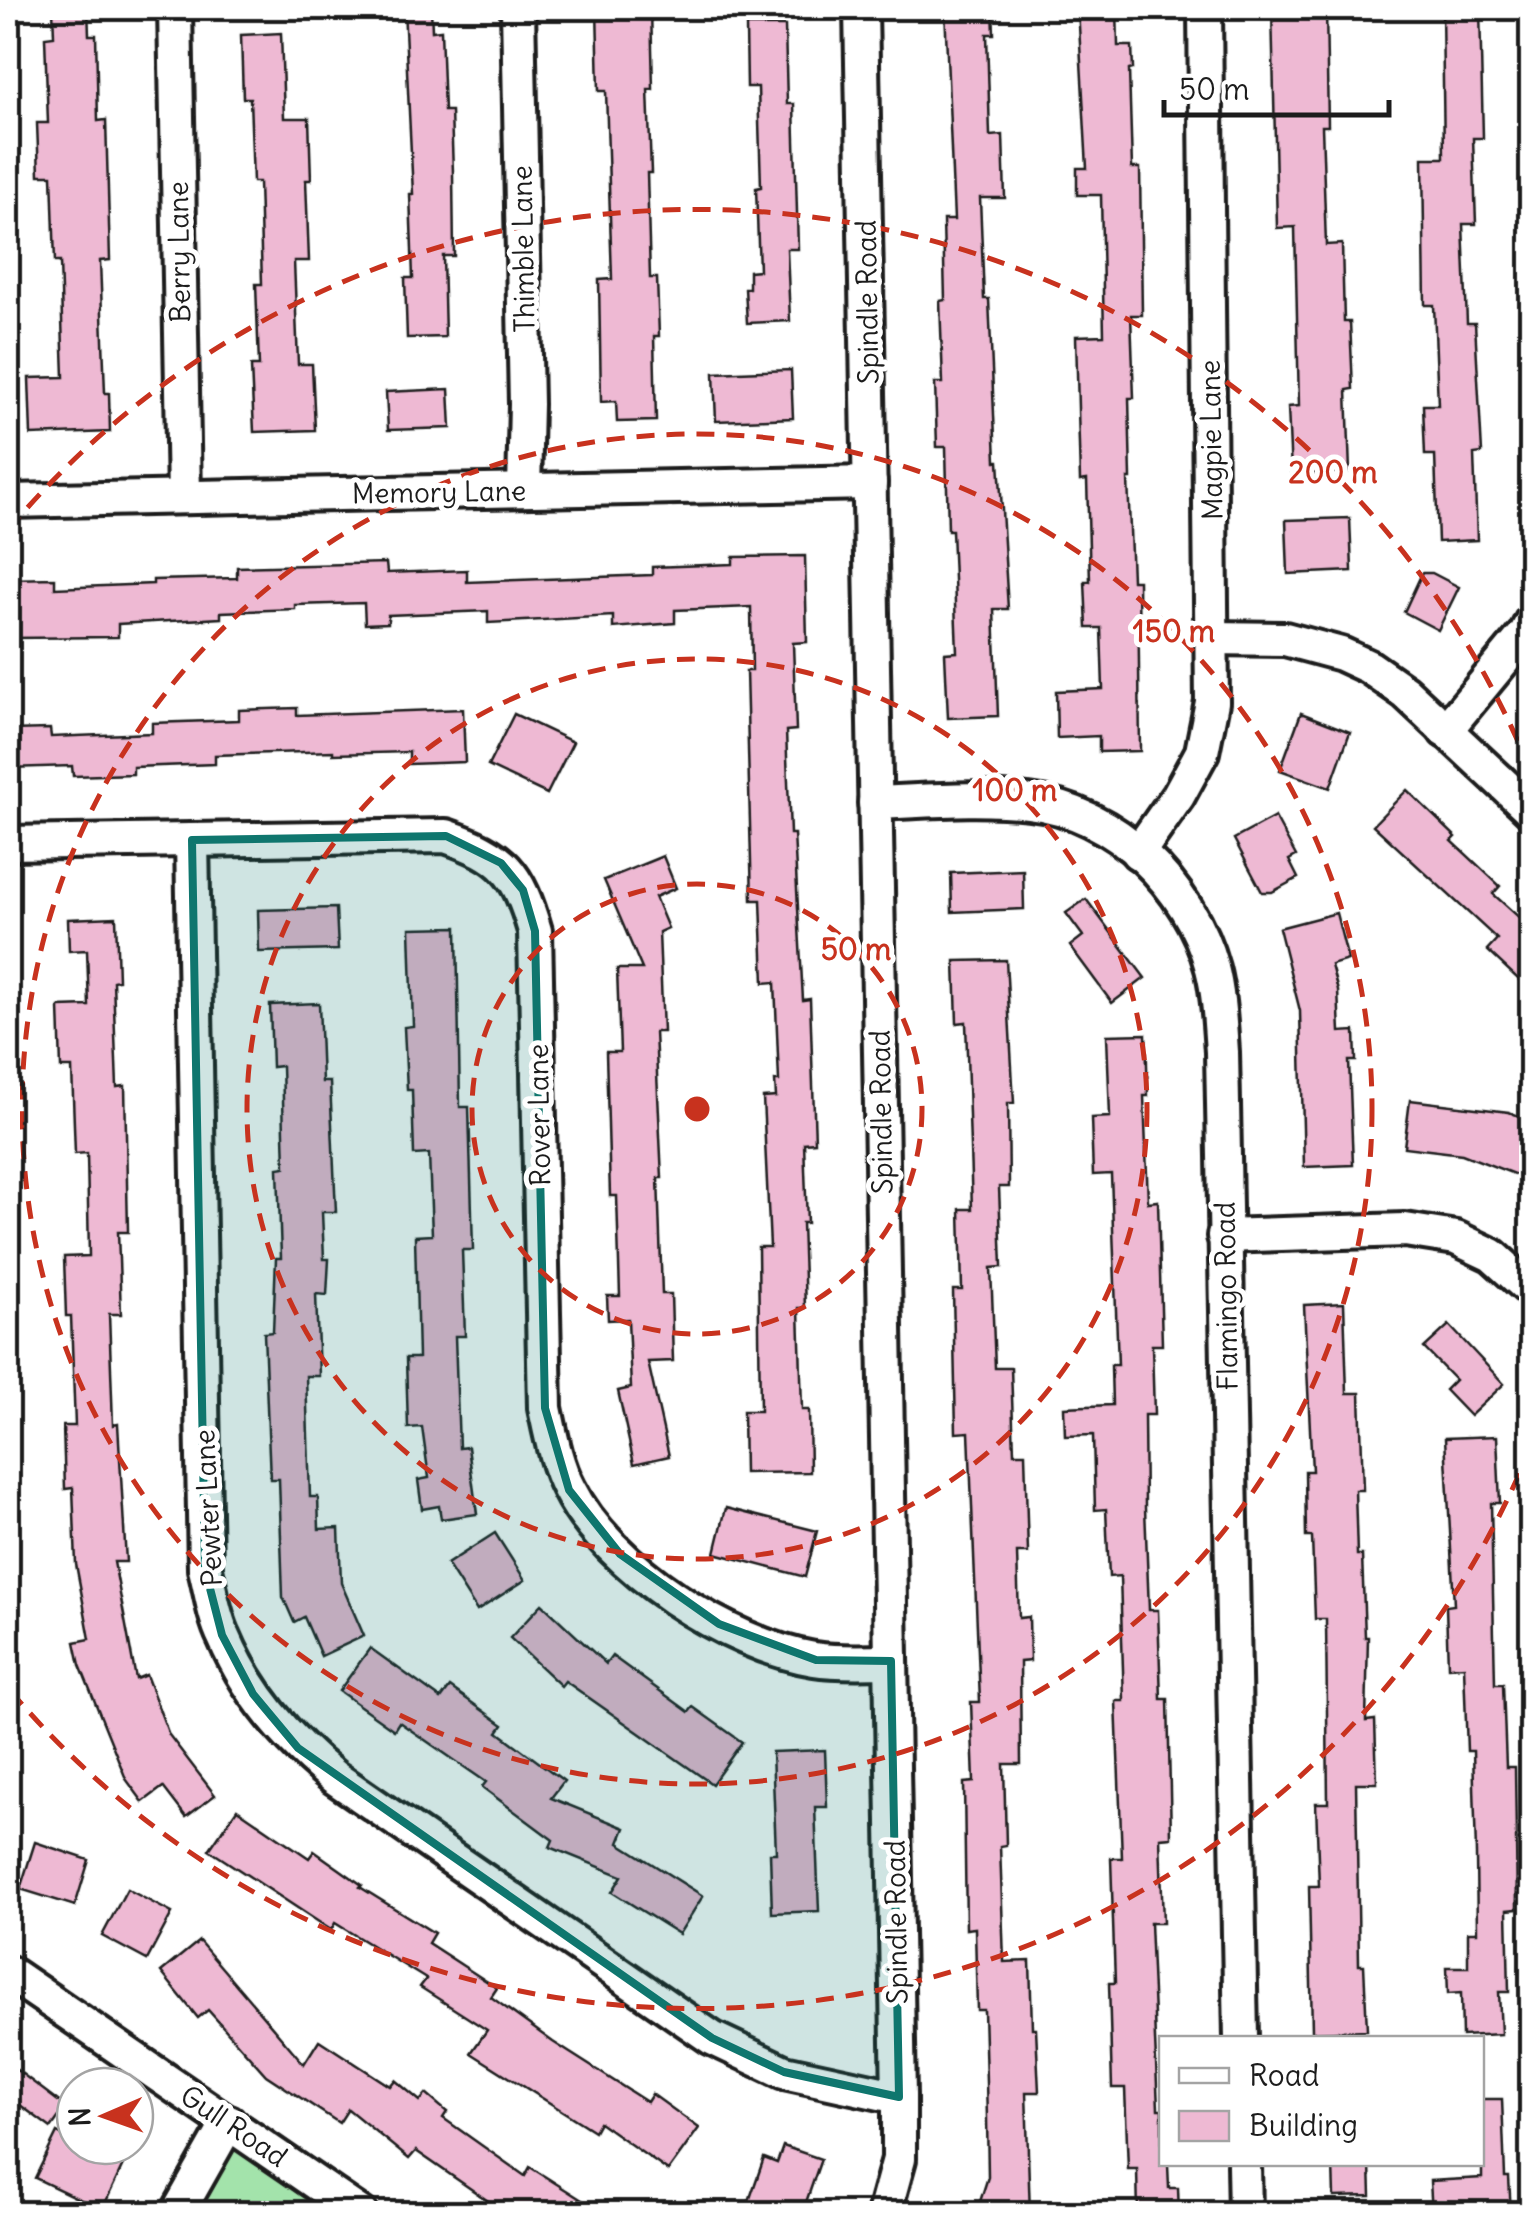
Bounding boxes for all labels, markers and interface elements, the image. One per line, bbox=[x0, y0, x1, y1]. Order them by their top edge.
scale bar bbox=[1164, 55, 1389, 117]
text: 50 m bbox=[1179, 70, 1249, 108]
street label: Thimble Lane bbox=[504, 165, 542, 333]
street label: Berry Lane bbox=[160, 181, 198, 323]
street label: Spindle Road bbox=[848, 220, 886, 384]
street label: Magpie Lane bbox=[1192, 360, 1230, 520]
text: 200 m bbox=[1288, 453, 1378, 491]
street label: Memory Lane bbox=[352, 472, 526, 512]
text: 150 m bbox=[1133, 612, 1215, 650]
text: 100 m bbox=[973, 771, 1057, 809]
text: 50 m bbox=[821, 930, 891, 968]
street label: Spindle Road bbox=[862, 1030, 900, 1194]
street label: Rover Lane bbox=[520, 1043, 558, 1187]
centre of rings bbox=[679, 1091, 715, 1127]
street label: Flamingo Road bbox=[1206, 1201, 1246, 1391]
street label: Pewter Lane bbox=[186, 1428, 230, 1588]
street label: Spindle Road bbox=[877, 1840, 915, 2004]
legend bbox=[1159, 2036, 1484, 2166]
text: Road bbox=[1249, 2056, 1319, 2094]
north arrow bbox=[55, 2066, 155, 2166]
street label: Gull Road bbox=[174, 2077, 294, 2175]
text: Building bbox=[1249, 2106, 1358, 2144]
text: N bbox=[62, 2107, 98, 2127]

